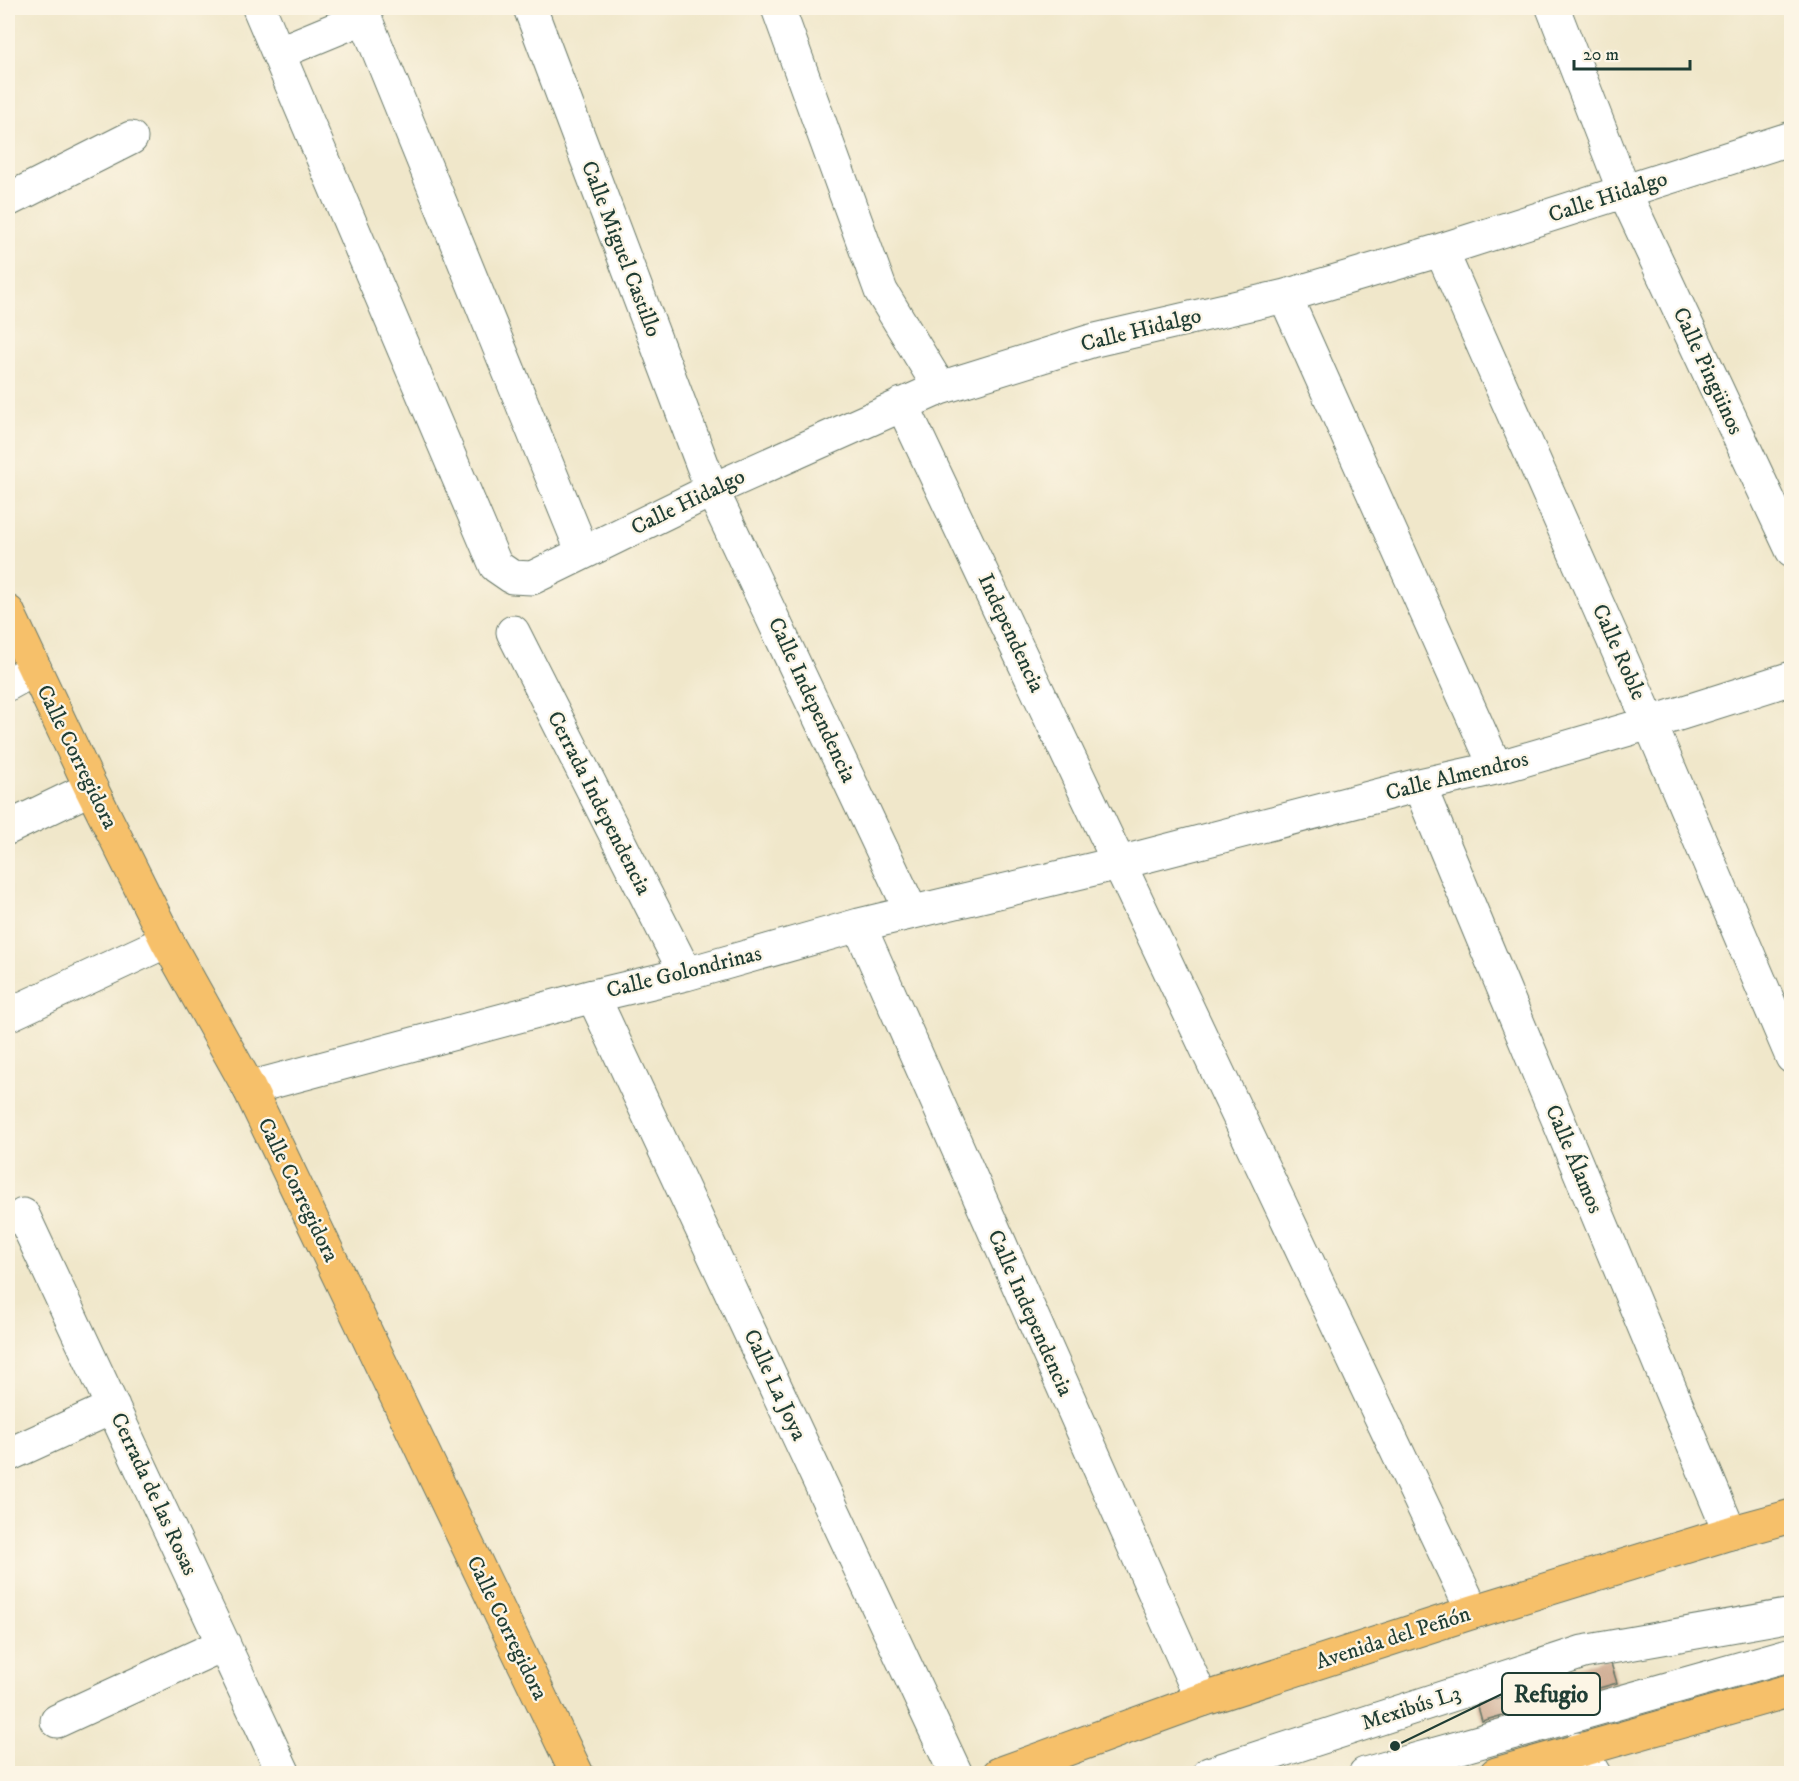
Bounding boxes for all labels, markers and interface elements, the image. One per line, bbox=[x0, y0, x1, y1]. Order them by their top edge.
scale bar bbox=[1574, 33, 1690, 71]
text: 20 m bbox=[1583, 44, 1619, 66]
street label: Calle Miguel Castillo bbox=[575, 157, 667, 341]
street label: Calle Hidalgo bbox=[1545, 165, 1671, 229]
street label: Calle Hidalgo bbox=[1078, 302, 1204, 358]
street label: Calle Pingüinos bbox=[1667, 303, 1749, 439]
street label: Calle Hidalgo bbox=[627, 463, 749, 541]
street label: Independencia bbox=[972, 569, 1051, 697]
street label: Calle Roble bbox=[1586, 600, 1652, 704]
street label: Calle Independencia bbox=[762, 613, 862, 787]
street label: Calle Corregidora bbox=[30, 680, 124, 834]
street label: Cerrada Independencia bbox=[541, 707, 657, 900]
street label: Calle Almendros bbox=[1383, 745, 1531, 807]
street label: Calle Golondrinas bbox=[604, 940, 764, 1004]
street label: Calle Álamos bbox=[1539, 1100, 1610, 1217]
street label: Calle Corregidora bbox=[251, 1113, 345, 1267]
street label: Calle Independencia bbox=[981, 1226, 1079, 1401]
street label: Calle La Joya bbox=[737, 1325, 813, 1446]
street label: Cerrada de las Rosas bbox=[104, 1408, 204, 1580]
street label: Calle Corregidora bbox=[460, 1551, 554, 1705]
street label: Avenida del Peñón bbox=[1312, 1600, 1474, 1676]
callout: Refugio bbox=[1502, 1673, 1600, 1715]
street label: Mexibús L3 bbox=[1358, 1679, 1464, 1737]
text: Refugio bbox=[1514, 1680, 1589, 1710]

